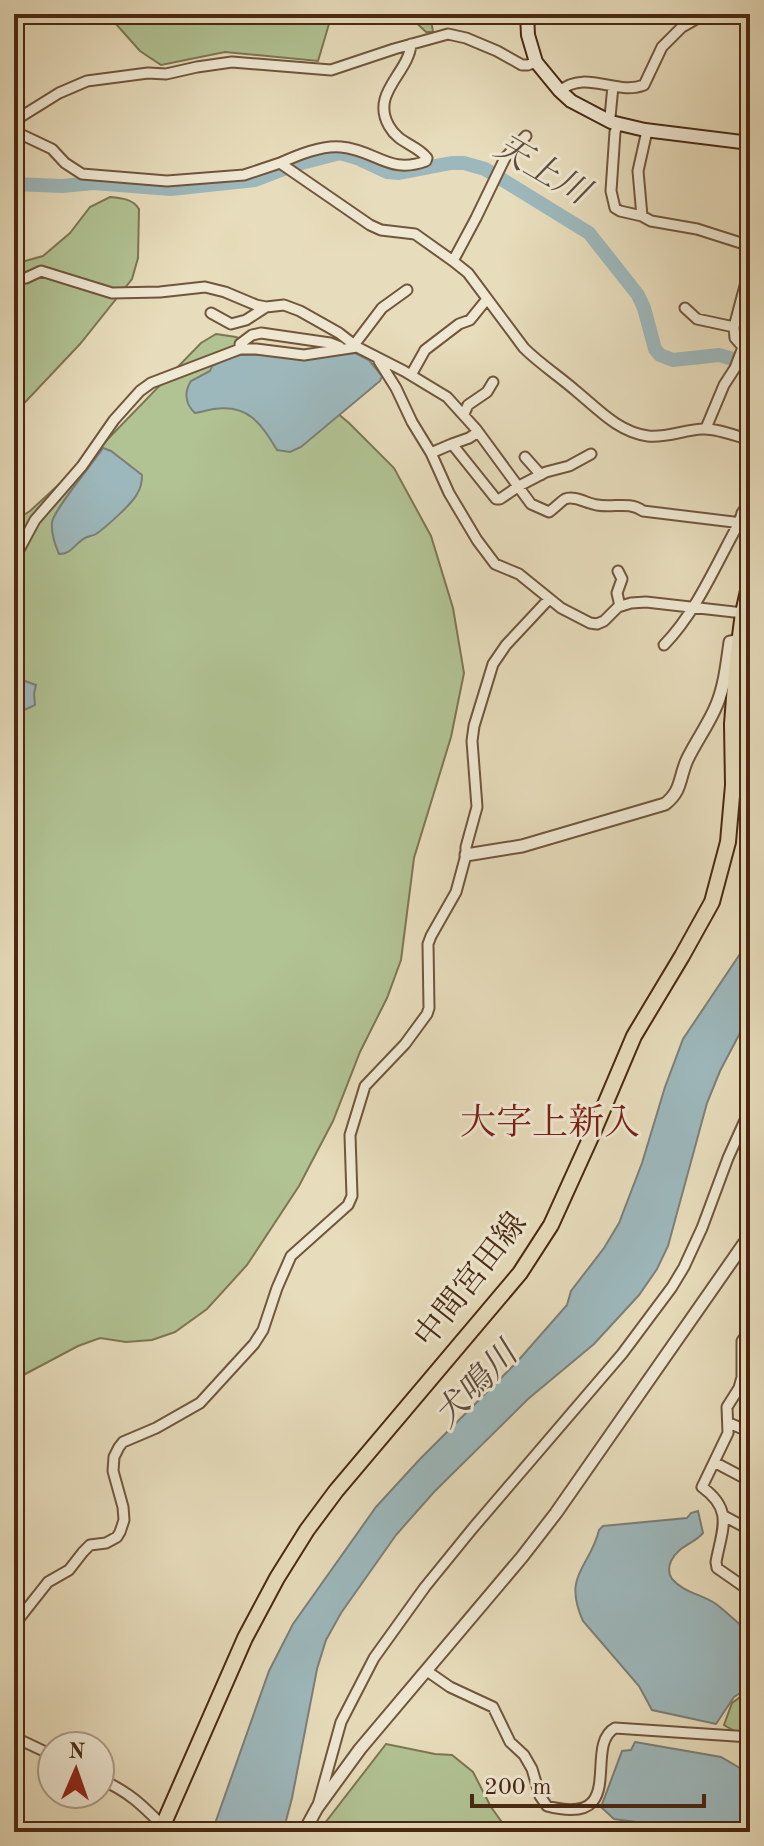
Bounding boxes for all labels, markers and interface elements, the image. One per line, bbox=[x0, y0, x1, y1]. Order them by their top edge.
water label: 天上川 bbox=[488, 128, 599, 213]
district label: 大字上新入 bbox=[460, 1103, 640, 1143]
street label: 中間宮田線 bbox=[408, 1206, 534, 1354]
water label: 犬鳴川 bbox=[427, 1333, 527, 1434]
north arrow bbox=[36, 1730, 116, 1810]
text: N bbox=[68, 1741, 86, 1763]
scale bar bbox=[472, 1758, 704, 1808]
text: 200 m bbox=[484, 1776, 552, 1800]

